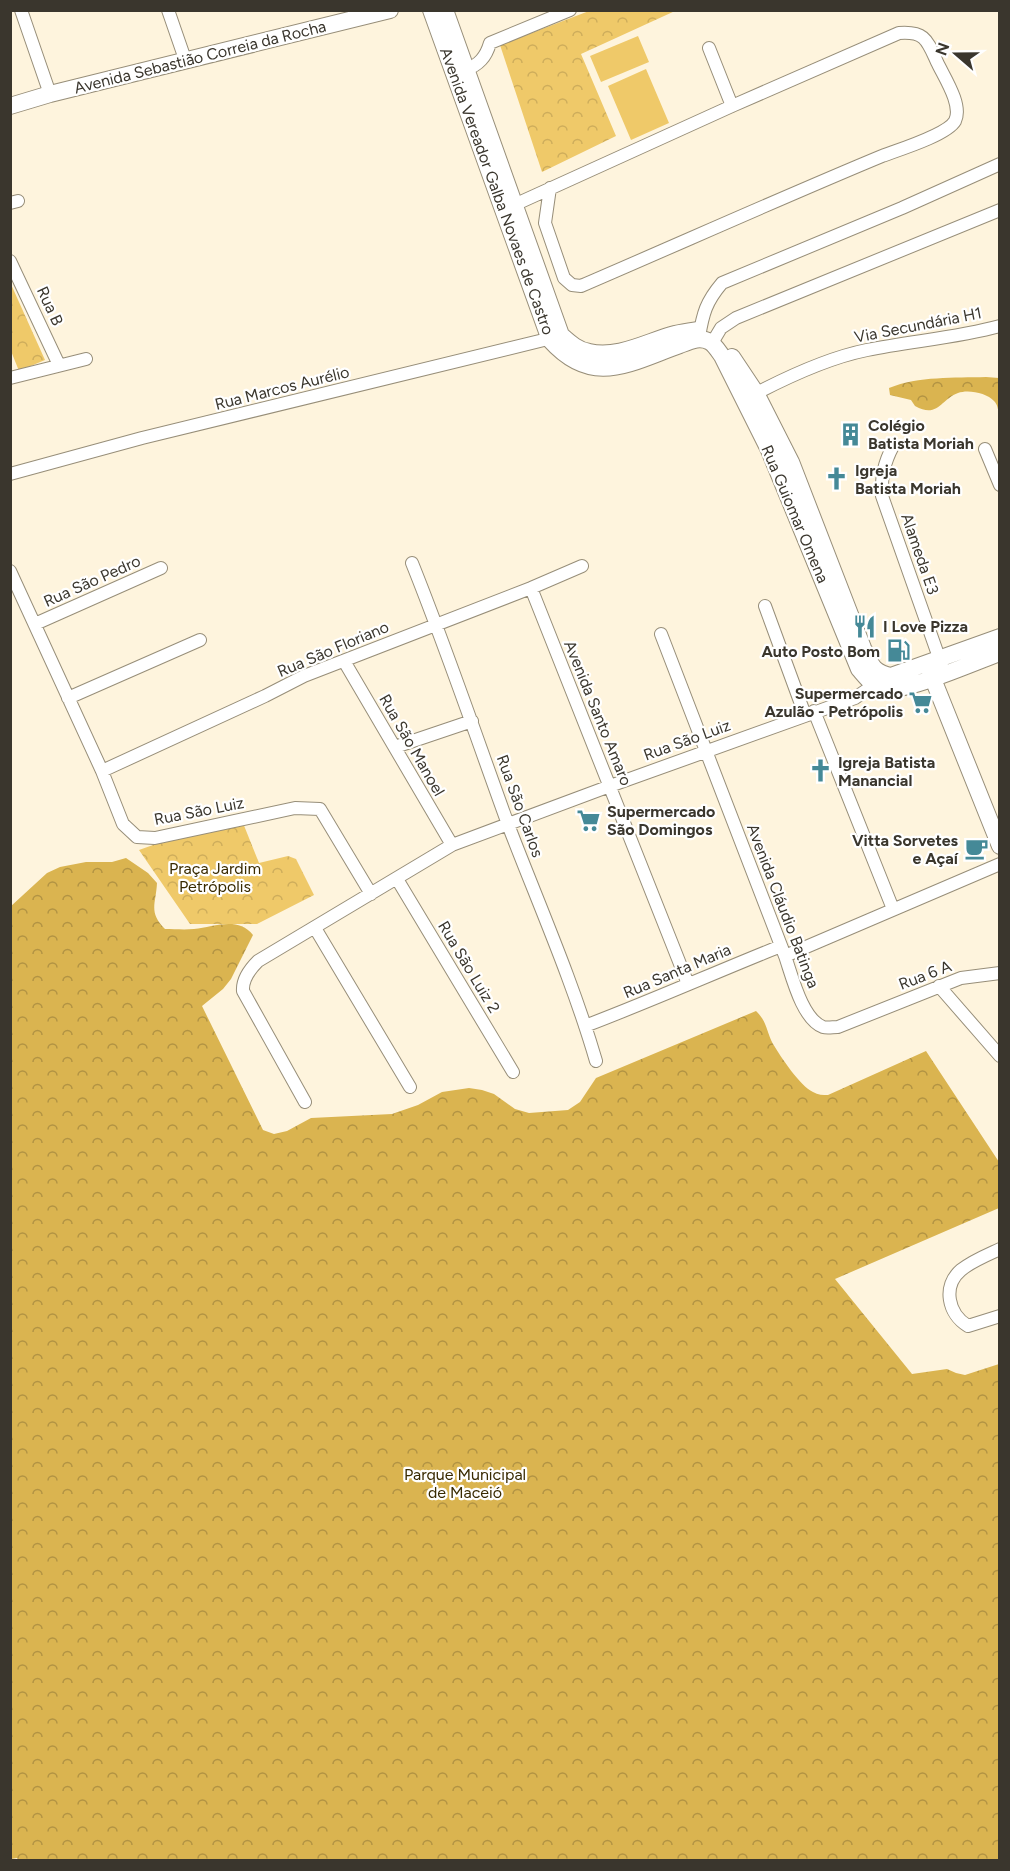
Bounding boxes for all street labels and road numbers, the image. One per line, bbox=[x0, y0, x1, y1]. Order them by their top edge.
street label: Avenida Sebastião Correia da Rocha bbox=[72, 16, 328, 98]
street label: Avenida Vereador Galba Novaes de Castro bbox=[436, 45, 558, 337]
street label: Rua B bbox=[33, 283, 67, 329]
street label: Via Secundária H1 bbox=[853, 303, 983, 347]
street label: Rua Marcos Aurélio bbox=[213, 362, 351, 414]
street label: Rua Guiomar Omena bbox=[757, 442, 833, 586]
street label: Alameda E3 bbox=[897, 511, 943, 597]
street label: Rua São Pedro bbox=[41, 551, 143, 611]
street label: Rua São Floriano bbox=[274, 617, 392, 681]
street label: Avenida Santo Amaro bbox=[560, 638, 636, 788]
street label: Rua São Manoel bbox=[375, 691, 449, 799]
street label: Rua São Luiz bbox=[641, 715, 733, 765]
street label: Rua São Carlos bbox=[493, 752, 547, 860]
street label: Rua São Luiz bbox=[152, 793, 246, 829]
street label: Avenida Cláudio Batinga bbox=[743, 821, 823, 991]
street label: Rua São Luiz 2 bbox=[434, 918, 504, 1016]
street label: Rua Santa Maria bbox=[620, 940, 734, 1002]
street label: Rua 6 A bbox=[896, 956, 954, 994]

